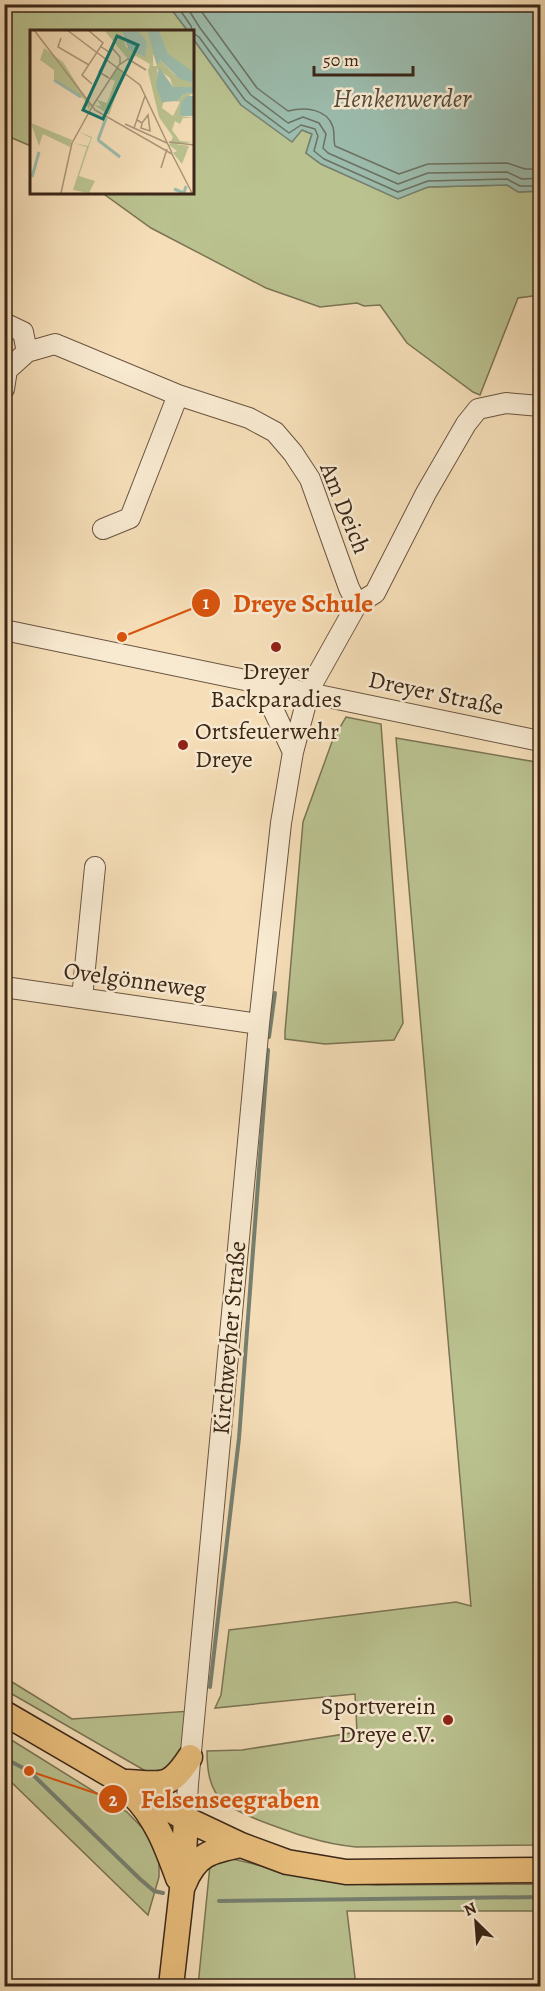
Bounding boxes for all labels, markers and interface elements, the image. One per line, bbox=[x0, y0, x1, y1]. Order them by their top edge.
inset map bbox=[30, 30, 194, 194]
scale bar bbox=[314, 39, 413, 77]
text: 50 m bbox=[323, 48, 359, 72]
water label: Henkenwerder bbox=[333, 81, 472, 116]
street label: Am Deich bbox=[312, 457, 378, 559]
callout: Dreye Schule bbox=[191, 581, 386, 625]
text: Dreye Schule bbox=[233, 586, 373, 621]
text: 1 bbox=[203, 591, 210, 615]
marker: Dreyer Backparadies bbox=[269, 640, 283, 654]
place label: Dreyer Backparadies bbox=[210, 655, 342, 715]
street label: Dreyer Straße bbox=[366, 663, 506, 723]
place label: Ortsfeuerwehr Dreye bbox=[195, 715, 339, 775]
marker: Ortsfeuerwehr Dreye bbox=[176, 738, 190, 752]
street label: Ovelgönneweg bbox=[62, 954, 208, 1006]
street label: Kirchweyher Straße bbox=[205, 1240, 253, 1436]
place label: Sportverein Dreye e.V. bbox=[321, 1690, 436, 1750]
marker: Sportverein Dreye e.V. bbox=[441, 1713, 455, 1727]
callout: Felsenseegraben bbox=[98, 1777, 331, 1821]
text: Felsenseegraben bbox=[140, 1782, 320, 1817]
text: 2 bbox=[109, 1788, 118, 1812]
north arrow bbox=[446, 1892, 506, 1952]
text: N bbox=[460, 1897, 480, 1922]

